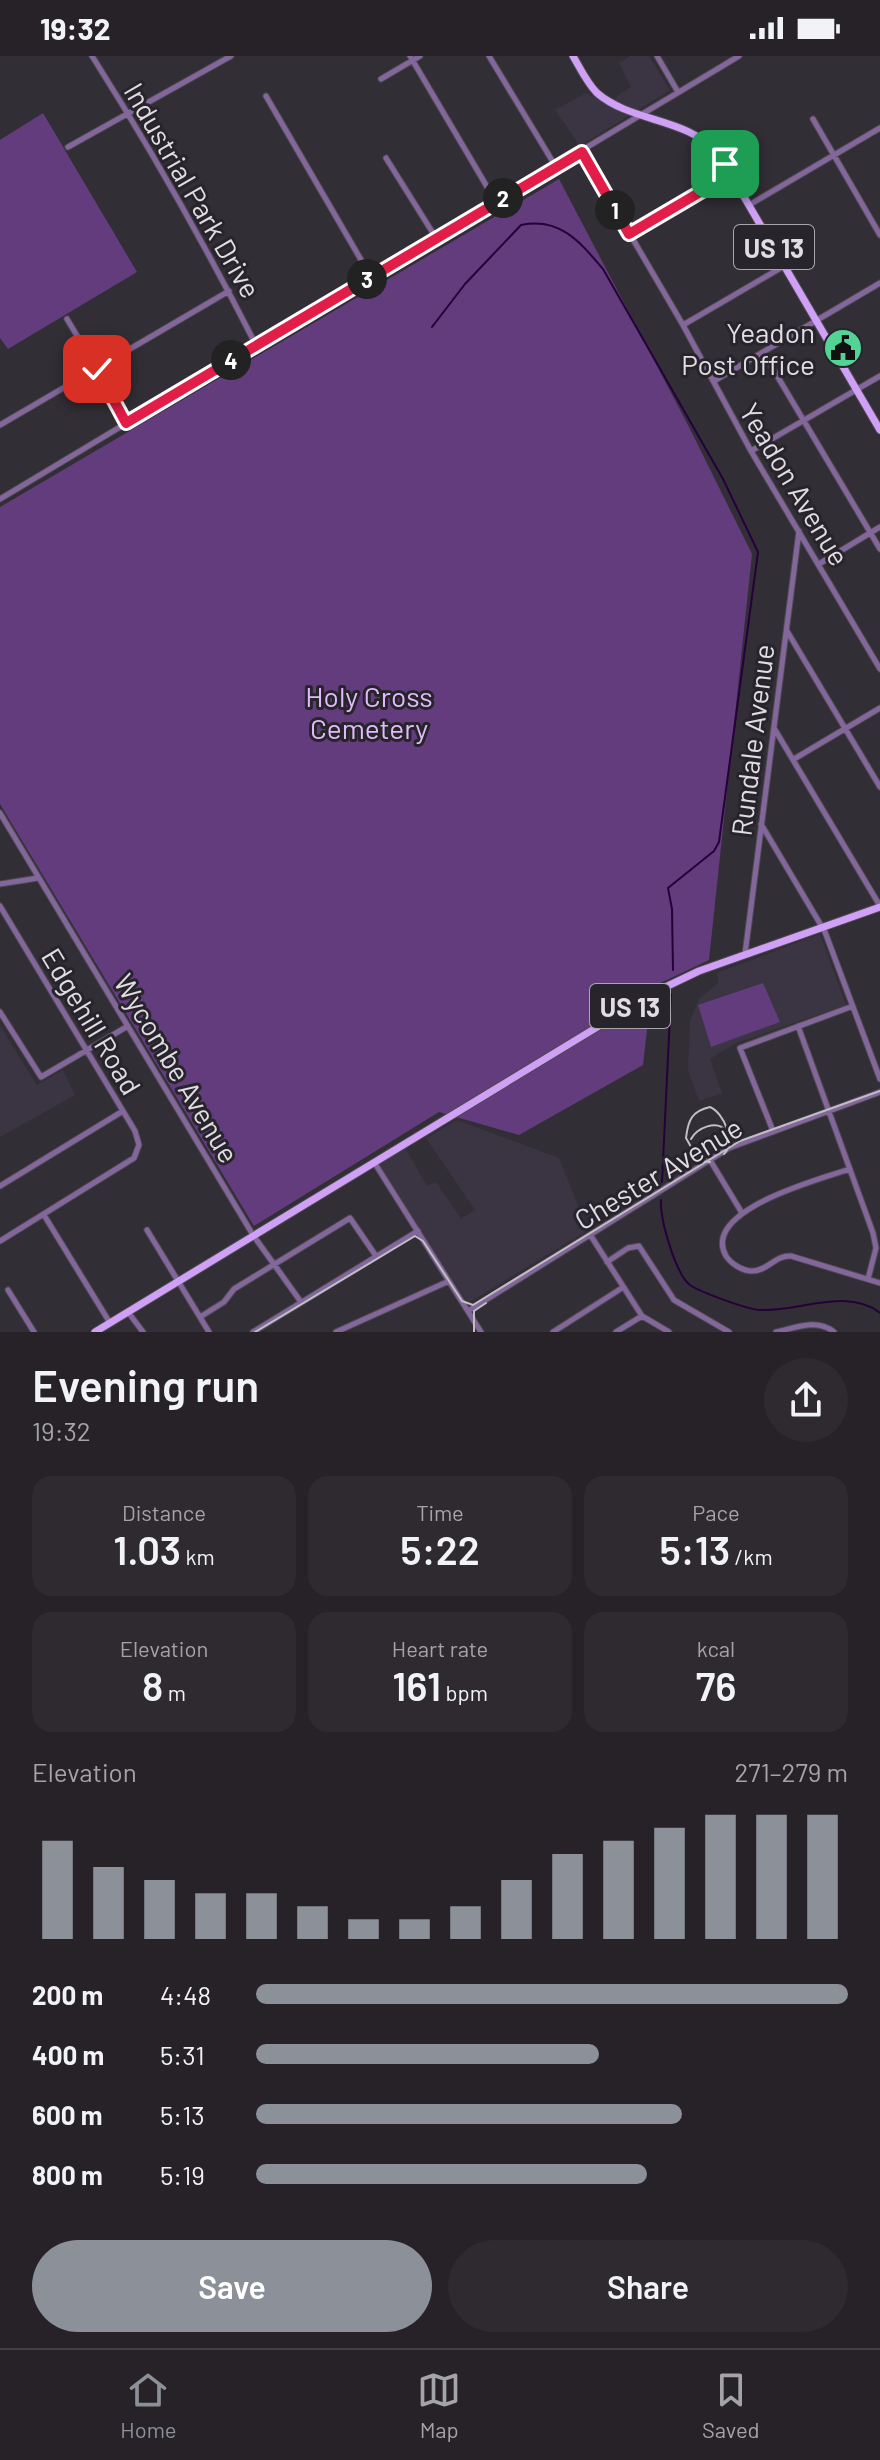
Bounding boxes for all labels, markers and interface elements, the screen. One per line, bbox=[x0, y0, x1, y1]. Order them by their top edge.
text: 19:32 bbox=[40, 10, 110, 46]
street label: Industrial Park Drive bbox=[118, 76, 268, 304]
pin bbox=[691, 130, 759, 198]
icon: arrive bbox=[703, 142, 747, 186]
pin: 2 bbox=[483, 178, 523, 218]
text: 2 bbox=[497, 185, 509, 211]
pin: 1 bbox=[595, 190, 635, 230]
text: 1 bbox=[611, 197, 619, 223]
road number: US 13 bbox=[734, 225, 814, 269]
pin: 3 bbox=[347, 259, 387, 299]
text: 3 bbox=[361, 266, 373, 292]
place label: Yeadon Post Office bbox=[681, 315, 815, 381]
public building icon: Yeadon Post Office bbox=[822, 327, 864, 369]
pin bbox=[63, 335, 131, 403]
pin: 4 bbox=[211, 340, 251, 380]
icon: check bbox=[75, 347, 119, 391]
text: 4 bbox=[224, 347, 238, 373]
street label: Yeadon Avenue bbox=[733, 397, 857, 571]
street label: Rundale Avenue bbox=[723, 642, 781, 838]
park label: Holy Cross Cemetery bbox=[305, 679, 433, 745]
street label: Edgehill Road bbox=[35, 942, 149, 1100]
street label: Wycombe Avenue bbox=[107, 967, 247, 1169]
road number: US 13 bbox=[590, 984, 670, 1028]
street label: Chester Avenue bbox=[568, 1110, 748, 1236]
text: Evening run bbox=[32, 1358, 259, 1411]
button: share bbox=[764, 1358, 848, 1442]
text: 19:32 bbox=[32, 1415, 91, 1446]
text: Distance bbox=[122, 1499, 206, 1525]
text: Time bbox=[416, 1499, 464, 1525]
text: Pace bbox=[692, 1499, 740, 1525]
text: 1.03 bbox=[113, 1525, 181, 1573]
text: 5:22 bbox=[400, 1525, 480, 1573]
text: 5:13 bbox=[659, 1525, 730, 1573]
text: km bbox=[181, 1543, 215, 1569]
text: /km bbox=[730, 1543, 773, 1569]
text: Elevation bbox=[120, 1635, 208, 1661]
text: Heart rate bbox=[392, 1635, 488, 1661]
text: kcal bbox=[697, 1635, 735, 1661]
text: 8 bbox=[142, 1661, 163, 1709]
text: 161 bbox=[392, 1661, 441, 1709]
text: 76 bbox=[696, 1661, 736, 1709]
text: m bbox=[163, 1679, 186, 1705]
text: bpm bbox=[441, 1679, 488, 1705]
text: Elevation bbox=[32, 1756, 137, 1787]
text: 271–279 m bbox=[734, 1756, 848, 1787]
text: 200 m bbox=[32, 1979, 103, 2010]
text: 4:48 bbox=[160, 1979, 211, 2010]
text: 400 m bbox=[32, 2039, 104, 2070]
text: 5:31 bbox=[160, 2039, 205, 2070]
text: 600 m bbox=[32, 2099, 103, 2130]
text: 5:13 bbox=[160, 2099, 205, 2130]
text: 800 m bbox=[32, 2159, 103, 2190]
text: 5:19 bbox=[160, 2159, 205, 2190]
button: Save bbox=[32, 2240, 432, 2332]
button: Share bbox=[448, 2240, 848, 2332]
tab: Home bbox=[120, 2368, 177, 2442]
tab: Map bbox=[417, 2368, 461, 2442]
tab: Saved bbox=[702, 2368, 760, 2442]

